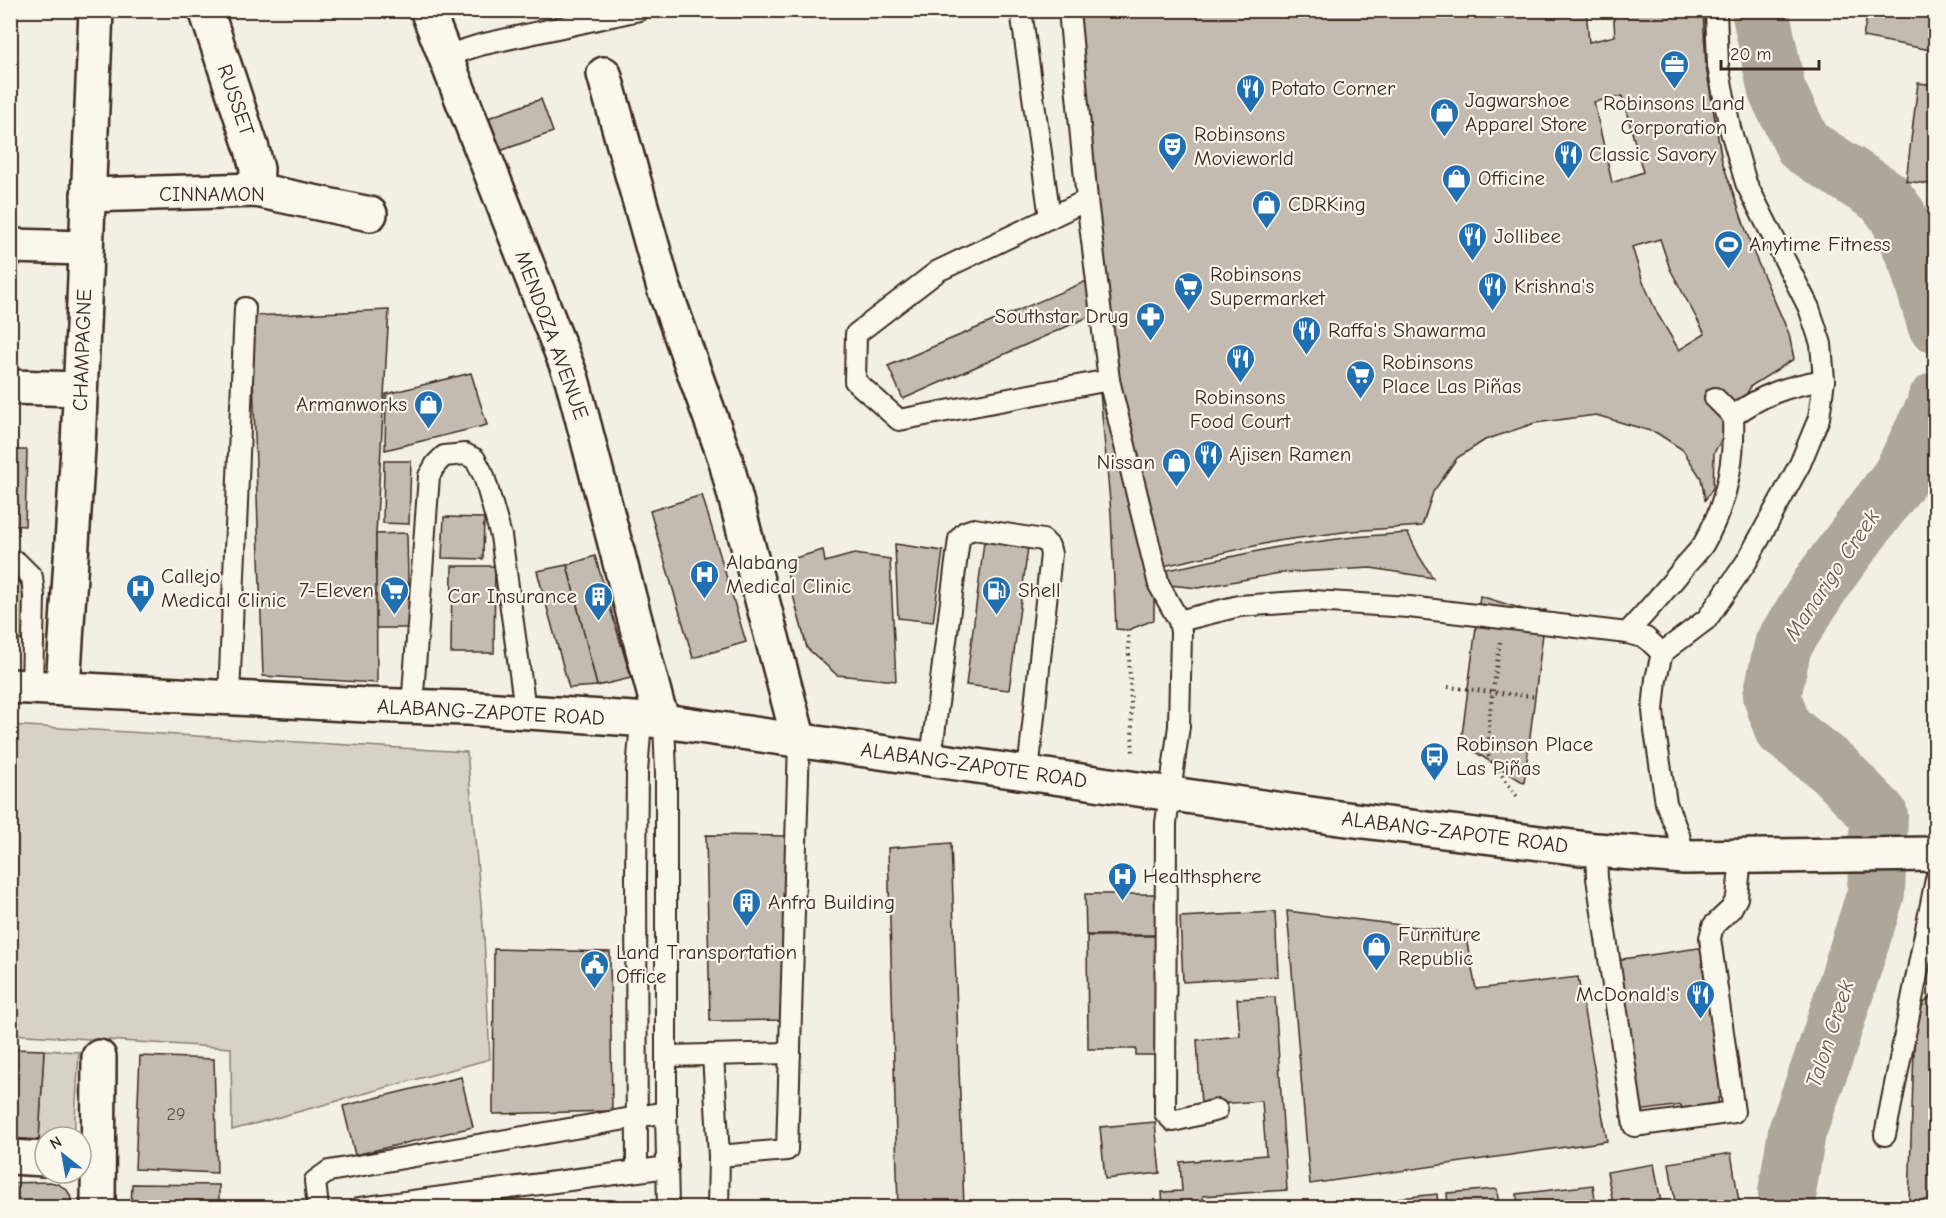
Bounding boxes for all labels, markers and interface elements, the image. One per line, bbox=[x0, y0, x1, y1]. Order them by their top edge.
scale bar bbox=[1721, 33, 1818, 71]
text: 20 m bbox=[1730, 44, 1771, 65]
office icon: Robinsons Land Corporation bbox=[1658, 48, 1690, 90]
street label: RUSSET bbox=[213, 61, 259, 139]
restaurant icon: Potato Corner bbox=[1234, 72, 1266, 114]
place label: Potato Corner bbox=[1271, 76, 1396, 100]
place label: Jagwarshoe Apparel Store bbox=[1465, 88, 1587, 136]
place label: Robinsons Land Corporation bbox=[1603, 91, 1745, 139]
shop icon: Jagwarshoe Apparel Store bbox=[1428, 96, 1460, 138]
place label: Robinsons Movieworld bbox=[1194, 122, 1294, 170]
theatre icon: Robinsons Movieworld bbox=[1157, 130, 1189, 172]
restaurant icon: Classic Savory bbox=[1552, 138, 1584, 180]
place label: Classic Savory bbox=[1589, 142, 1717, 166]
shop icon: Officine bbox=[1441, 162, 1473, 204]
place label: Officine bbox=[1478, 166, 1545, 190]
street label: CINNAMON bbox=[159, 182, 265, 206]
shop icon: CDRKing bbox=[1251, 188, 1283, 230]
place label: CDRKing bbox=[1288, 192, 1366, 216]
restaurant icon: Jollibee bbox=[1457, 220, 1489, 262]
place label: Jollibee bbox=[1494, 224, 1561, 248]
sports icon: Anytime Fitness bbox=[1712, 228, 1744, 270]
place label: Anytime Fitness bbox=[1749, 232, 1890, 256]
street label: MENDOZA AVENUE bbox=[510, 247, 594, 423]
place label: Robinsons Supermarket bbox=[1210, 262, 1326, 310]
supermarket icon: Robinsons Supermarket bbox=[1173, 270, 1205, 312]
restaurant icon: Krishna's bbox=[1477, 270, 1509, 312]
place label: Krishna's bbox=[1514, 274, 1594, 298]
street label: CHAMPAGNE bbox=[68, 288, 96, 412]
pharmacy icon: Southstar Drug bbox=[1134, 300, 1166, 342]
place label: Southstar Drug bbox=[995, 304, 1129, 328]
restaurant icon: Raffa's Shawarma bbox=[1291, 314, 1323, 356]
place label: Raffa's Shawarma bbox=[1328, 318, 1486, 342]
restaurant icon: Robinsons Food Court bbox=[1224, 342, 1256, 384]
place label: Robinsons Place Las Piñas bbox=[1382, 350, 1521, 398]
supermarket icon: Robinsons Place Las Piñas bbox=[1345, 358, 1377, 400]
place label: Robinsons Food Court bbox=[1190, 385, 1291, 433]
shop icon: Armanworks bbox=[412, 388, 444, 430]
place label: Armanworks bbox=[296, 392, 407, 416]
restaurant icon: Ajisen Ramen bbox=[1192, 438, 1224, 480]
place label: Ajisen Ramen bbox=[1229, 442, 1351, 466]
shop icon: Nissan bbox=[1160, 446, 1192, 488]
place label: Nissan bbox=[1097, 450, 1155, 474]
water label: Manarigo Creek bbox=[1778, 504, 1885, 646]
place label: Alabang Medical Clinic bbox=[726, 550, 851, 598]
hospital icon: Alabang Medical Clinic bbox=[689, 558, 721, 600]
place label: Callejo Medical Clinic bbox=[161, 564, 286, 612]
hospital icon: Callejo Medical Clinic bbox=[124, 572, 156, 614]
supermarket icon: 7-Eleven bbox=[379, 574, 411, 616]
fuel station icon: Shell bbox=[981, 574, 1013, 616]
place label: 7-Eleven bbox=[299, 578, 374, 602]
place label: Shell bbox=[1018, 578, 1061, 602]
building icon: Car Insurance bbox=[582, 580, 614, 622]
place label: Car Insurance bbox=[448, 584, 577, 608]
street label: ALABANG-ZAPOTE ROAD bbox=[376, 694, 606, 730]
place label: Robinson Place Las Piñas bbox=[1456, 732, 1593, 780]
street label: ALABANG-ZAPOTE ROAD bbox=[859, 737, 1089, 793]
bus stop icon: Robinson Place Las Piñas bbox=[1419, 740, 1451, 782]
street label: ALABANG-ZAPOTE ROAD bbox=[1340, 806, 1570, 858]
hospital icon: Healthsphere bbox=[1106, 860, 1138, 902]
place label: Healthsphere bbox=[1143, 864, 1262, 888]
building icon: Anfra Building bbox=[731, 886, 763, 928]
place label: Anfra Building bbox=[768, 890, 895, 914]
place label: Furniture Republic bbox=[1398, 922, 1481, 970]
shop icon: Furniture Republic bbox=[1361, 930, 1393, 972]
place label: Land Transportation Office bbox=[616, 940, 797, 988]
public building icon: Land Transportation Office bbox=[579, 948, 611, 990]
water label: Talon Creek bbox=[1800, 977, 1860, 1091]
restaurant icon: McDonald's bbox=[1684, 978, 1716, 1020]
place label: McDonald's bbox=[1576, 982, 1679, 1006]
house number: 29 bbox=[167, 1104, 185, 1125]
north arrow bbox=[33, 1125, 93, 1185]
text: N bbox=[47, 1133, 65, 1153]

